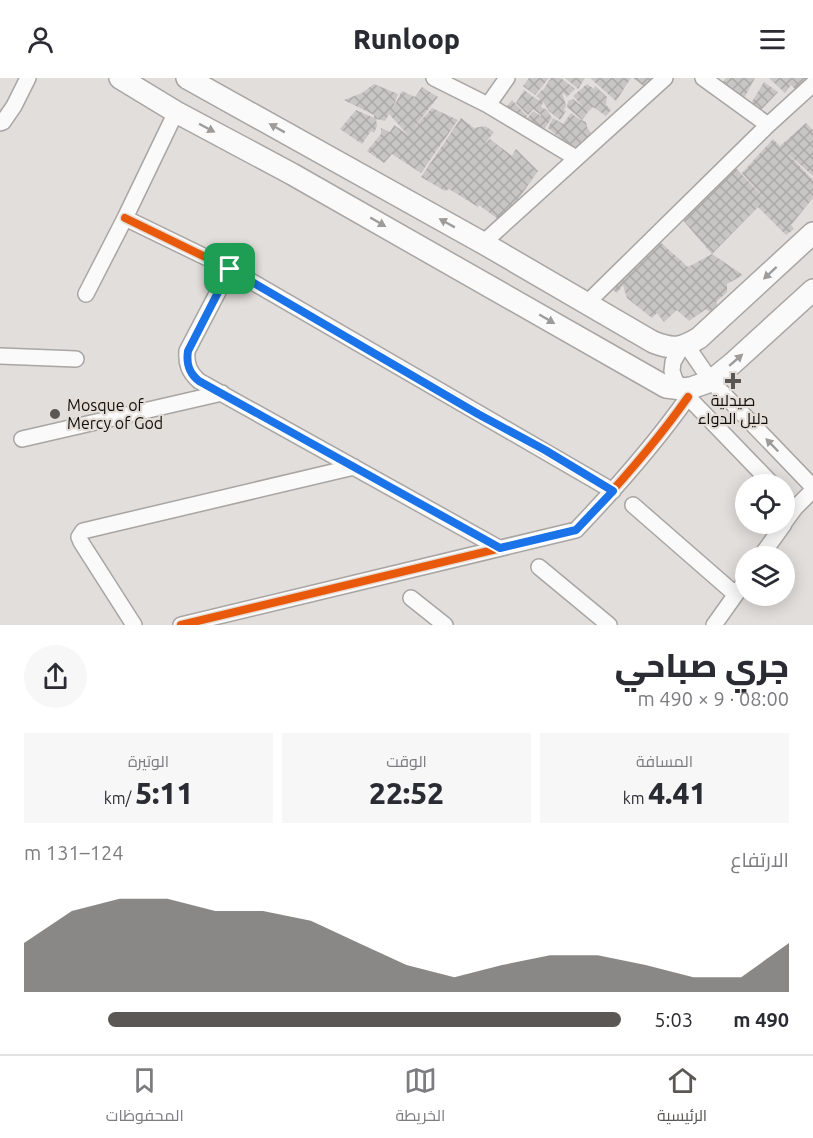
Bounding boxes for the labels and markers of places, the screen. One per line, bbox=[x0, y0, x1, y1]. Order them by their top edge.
pin bbox=[204, 243, 255, 294]
marker: صيدلية دليل الدواء bbox=[726, 374, 740, 388]
place label: صيدلية دليل الدواء bbox=[698, 391, 768, 429]
place label: Mosque of Mercy of God bbox=[67, 396, 163, 432]
marker: Mosque of Mercy of God bbox=[48, 407, 62, 421]

